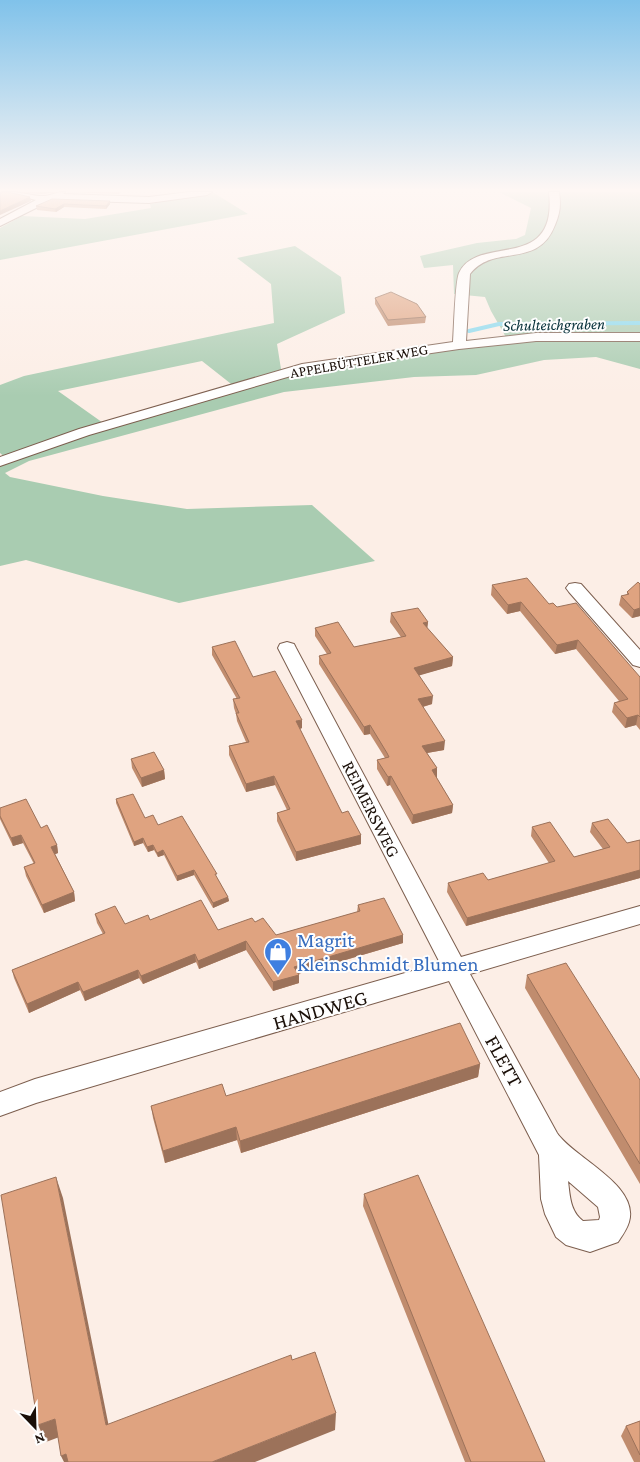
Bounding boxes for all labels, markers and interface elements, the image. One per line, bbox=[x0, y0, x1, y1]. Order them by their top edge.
water label: Schulteichgraben bbox=[503, 315, 605, 335]
street label: APPELBÜTTELER WEG bbox=[289, 341, 429, 381]
street label: REIMERSWEG bbox=[338, 757, 404, 861]
place label: Magrit Kleinschmidt Blumen bbox=[297, 928, 479, 976]
shop icon: Magrit Kleinschmidt Blumen bbox=[263, 937, 293, 976]
street label: HANDWEG bbox=[270, 985, 370, 1035]
street label: FLETT bbox=[480, 1031, 528, 1091]
north arrow bbox=[10, 1402, 60, 1452]
text: N bbox=[32, 1430, 48, 1448]

